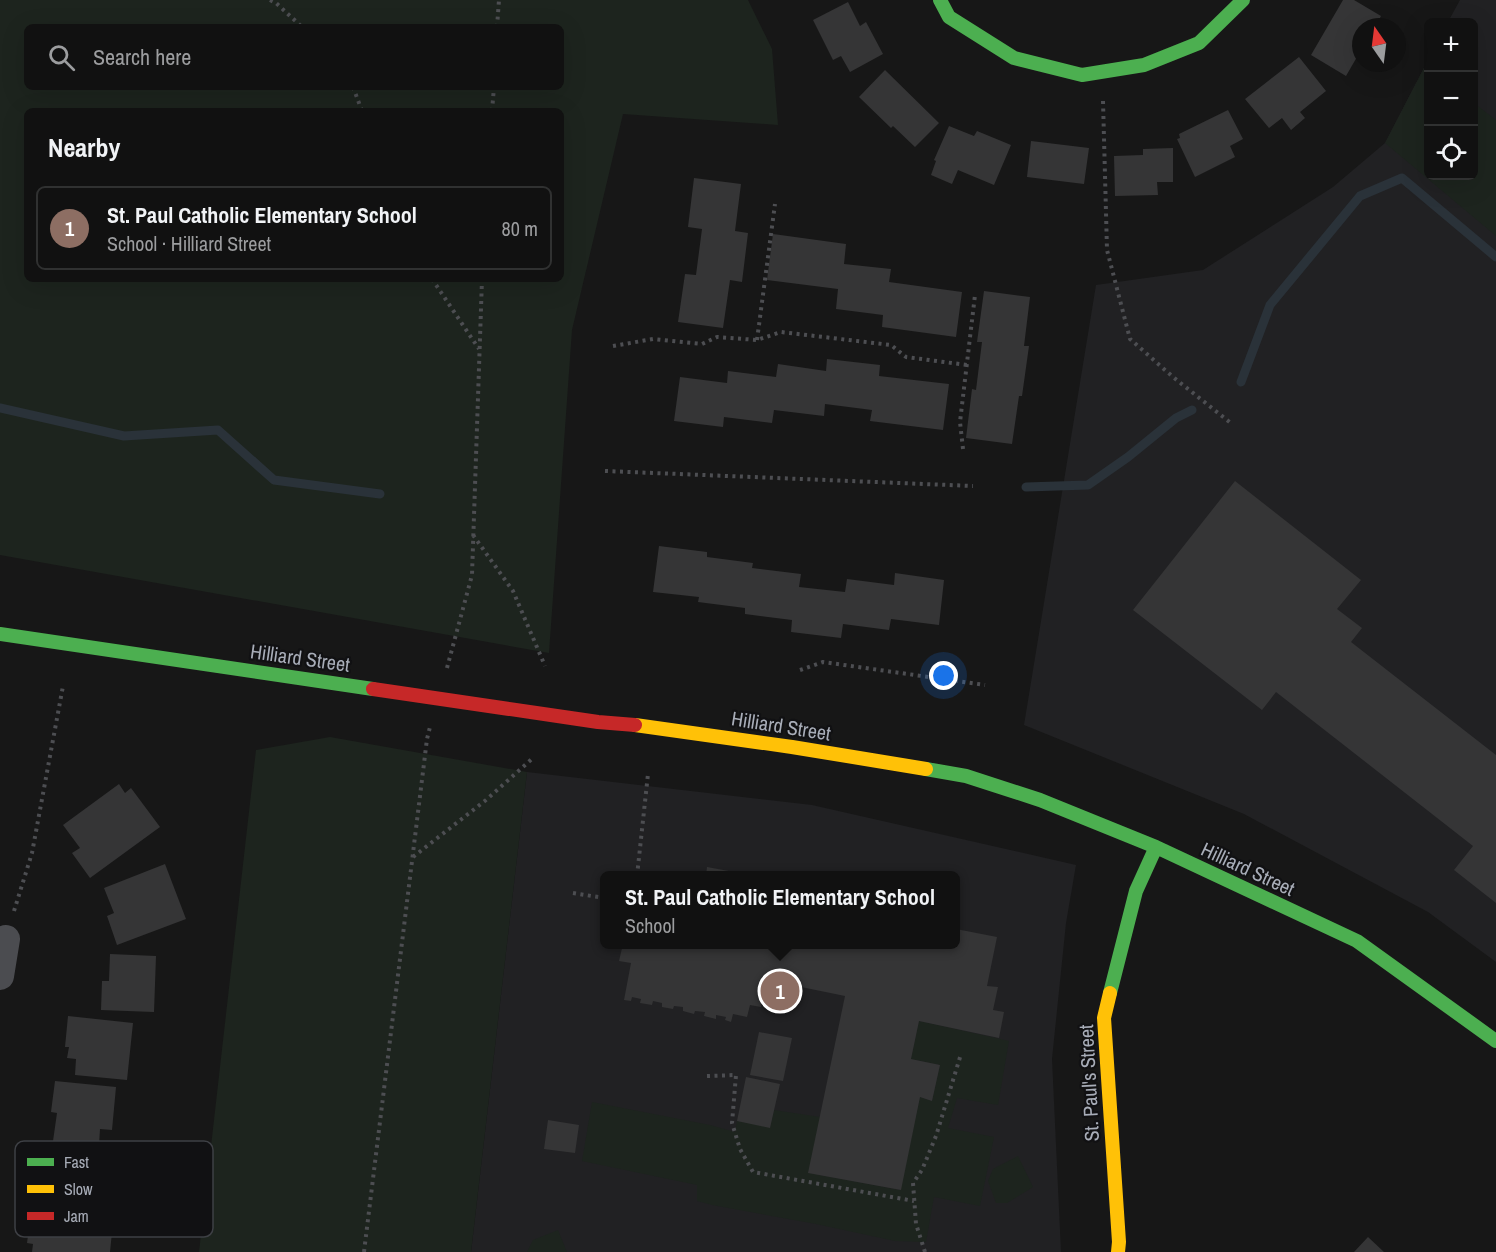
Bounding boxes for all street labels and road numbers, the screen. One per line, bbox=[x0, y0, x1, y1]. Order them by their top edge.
street label: Hilliard Street bbox=[249, 637, 352, 678]
street label: Hilliard Street bbox=[729, 704, 833, 747]
street label: Hilliard Street bbox=[1197, 835, 1300, 902]
street label: St. Paul's Street bbox=[1072, 1023, 1105, 1142]

